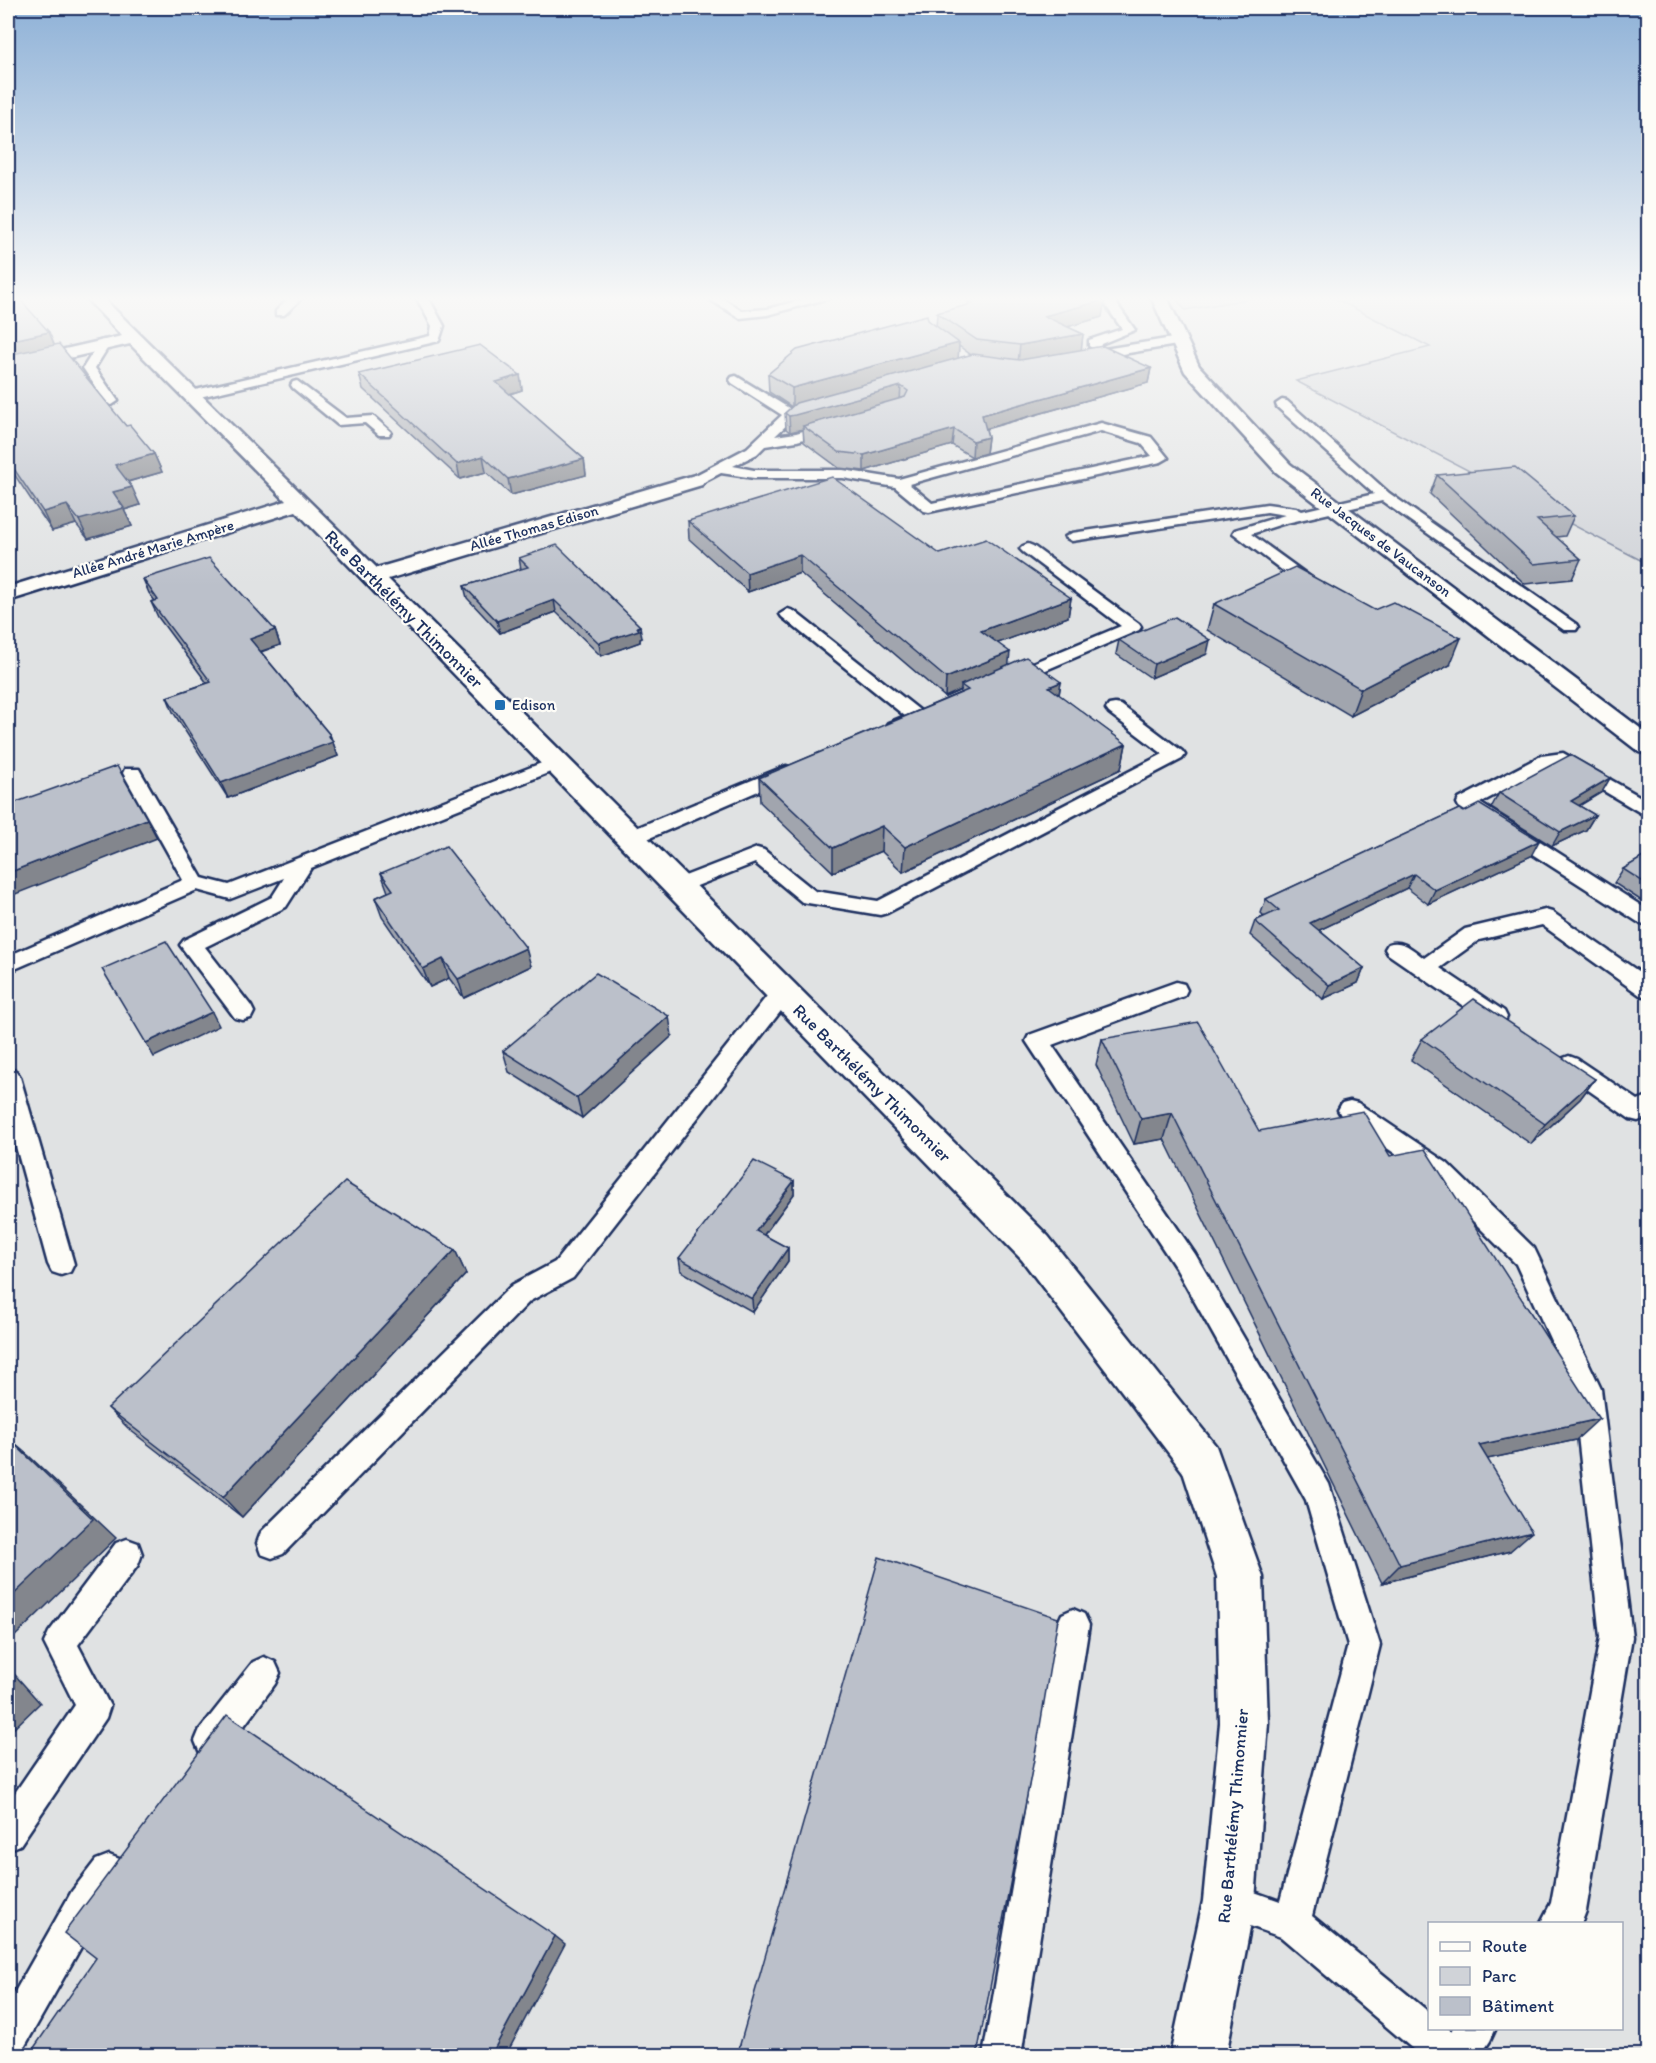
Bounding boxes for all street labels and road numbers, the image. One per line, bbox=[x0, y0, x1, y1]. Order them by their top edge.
street label: Rue Jacques de Vaucanson bbox=[1307, 483, 1455, 601]
street label: Allée Thomas Edison bbox=[468, 501, 600, 555]
street label: Allée André Marie Ampère bbox=[70, 516, 236, 582]
street label: Rue Barthélémy Thimonnier bbox=[320, 525, 488, 693]
street label: Rue Barthélémy Thimonnier bbox=[788, 999, 956, 1167]
street label: Rue Barthélémy Thimonnier bbox=[1213, 1708, 1253, 1924]

